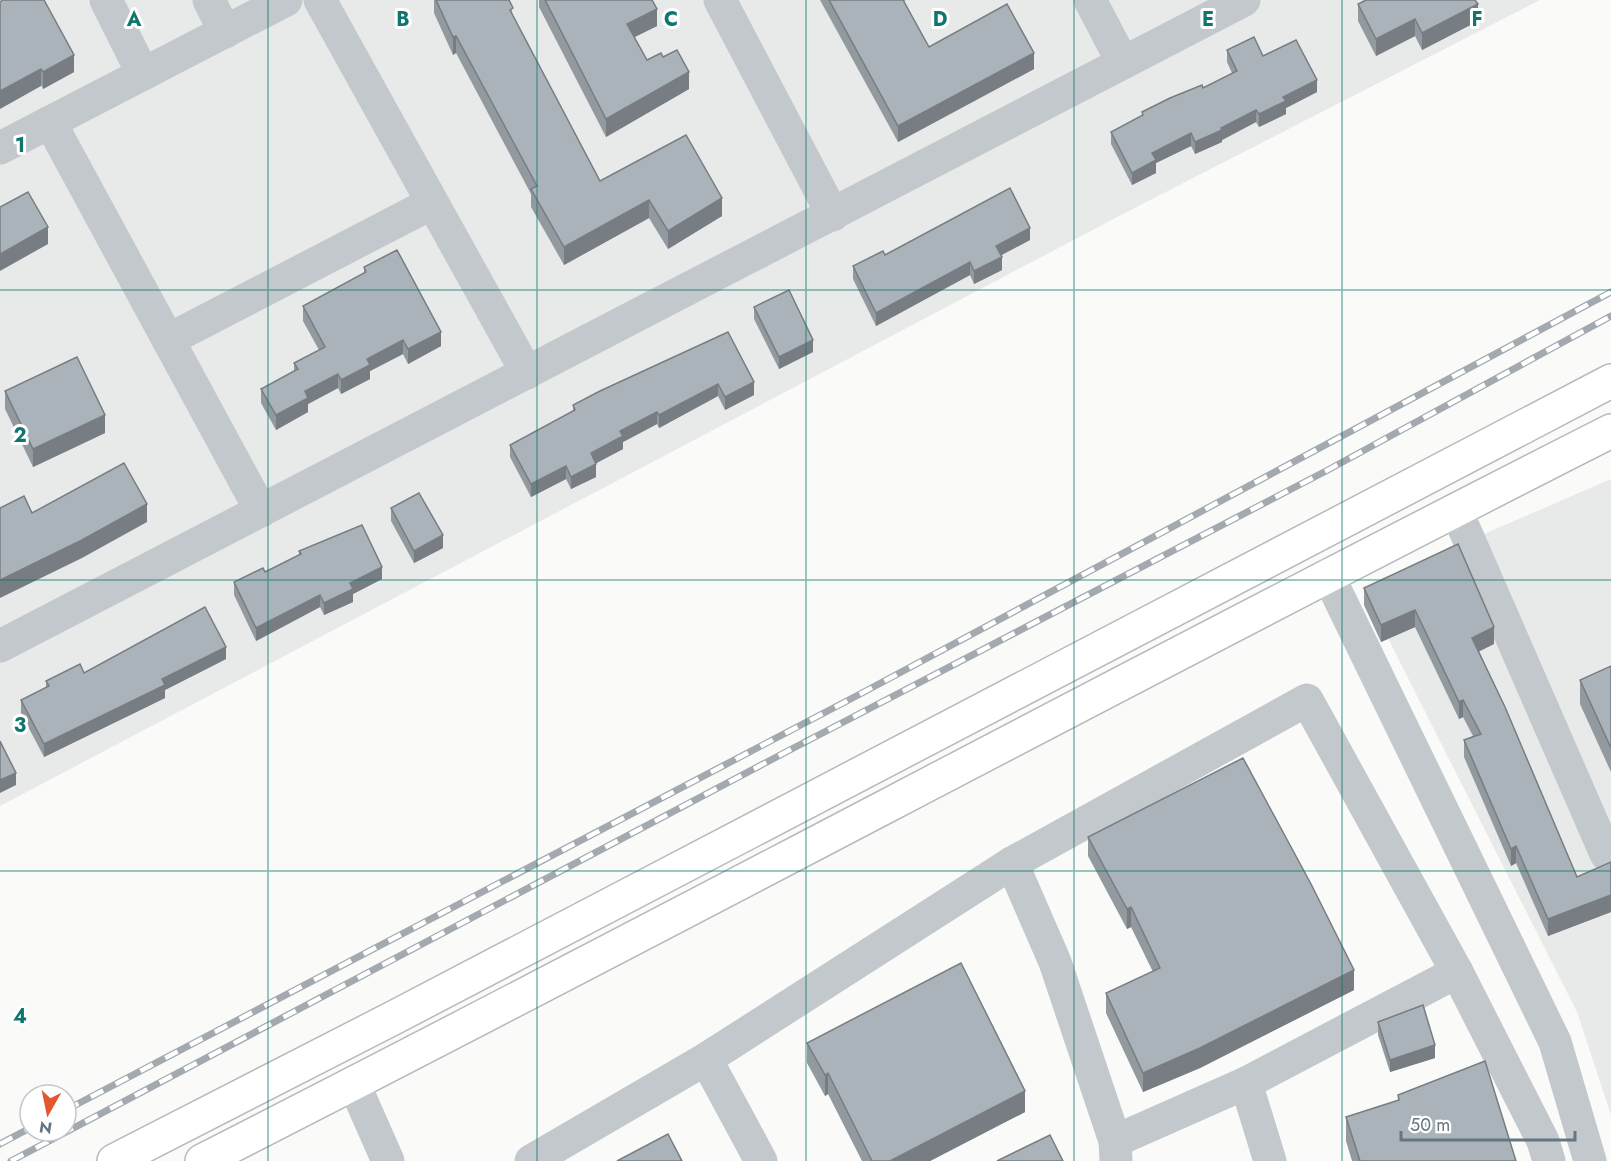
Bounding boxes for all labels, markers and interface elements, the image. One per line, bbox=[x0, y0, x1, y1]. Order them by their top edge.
text: A bbox=[126, 5, 142, 34]
text: B bbox=[396, 5, 410, 34]
text: C bbox=[664, 5, 678, 34]
text: D bbox=[933, 5, 947, 34]
text: E bbox=[1202, 5, 1214, 34]
text: F bbox=[1471, 5, 1483, 34]
text: 1 bbox=[15, 131, 25, 160]
text: 2 bbox=[13, 421, 27, 450]
text: 3 bbox=[14, 711, 26, 740]
text: 4 bbox=[13, 1002, 27, 1031]
north arrow bbox=[18, 1083, 78, 1143]
scale bar bbox=[1401, 1104, 1575, 1142]
text: 50 m bbox=[1410, 1112, 1450, 1138]
text: N bbox=[38, 1115, 54, 1140]

